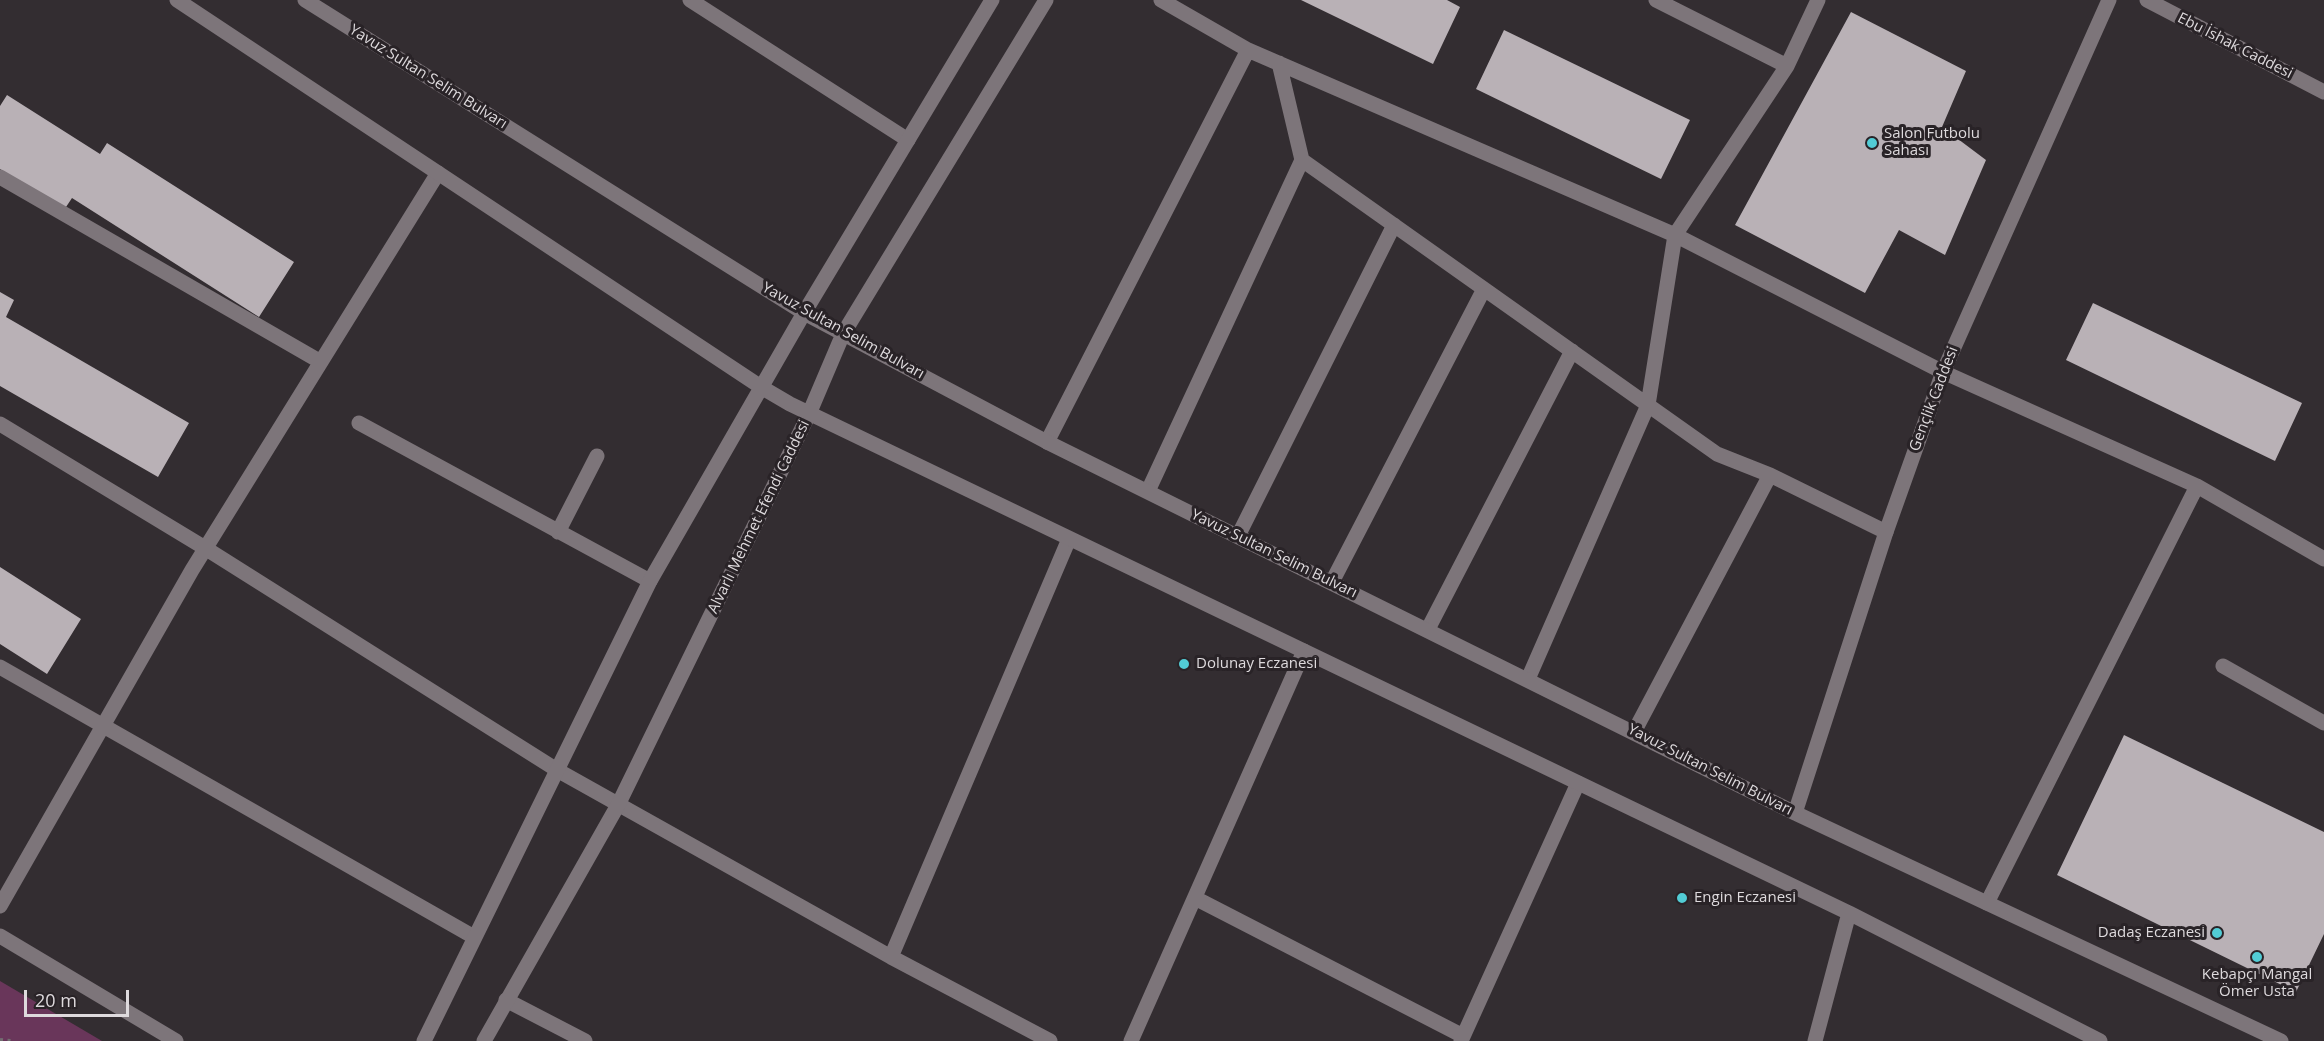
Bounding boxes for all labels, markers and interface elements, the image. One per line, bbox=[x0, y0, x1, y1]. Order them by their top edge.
street label: Ebu İshak Caddesi bbox=[2174, 9, 2296, 83]
street label: Yavuz Sultan Selim Bulvarı bbox=[346, 21, 510, 133]
place label: Salon Futbolu Sahası bbox=[1884, 125, 1980, 160]
marker: Salon Futbolu Sahası bbox=[1865, 136, 1879, 150]
street label: Yavuz Sultan Selim Bulvarı bbox=[759, 279, 927, 383]
street label: Gençlik Caddesi bbox=[1906, 344, 1962, 454]
street label: Alvarlı Mehmet Efendi Caddesi bbox=[704, 417, 814, 617]
street label: Yavuz Sultan Selim Bulvarı bbox=[1188, 506, 1360, 602]
place label: Dolunay Eczanesi bbox=[1196, 655, 1317, 673]
marker: Dolunay Eczanesi bbox=[1177, 657, 1191, 671]
street label: Yavuz Sultan Selim Bulvarı bbox=[1624, 720, 1796, 820]
place label: Engin Eczanesi bbox=[1694, 889, 1796, 907]
marker: Engin Eczanesi bbox=[1675, 891, 1689, 905]
place label: Dadaş Eczanesi bbox=[2098, 924, 2205, 942]
marker: Dadaş Eczanesi bbox=[2210, 926, 2224, 940]
marker: Kebapçı Mangal Ömer Usta bbox=[2250, 950, 2264, 964]
place label: Kebapçı Mangal Ömer Usta bbox=[2202, 966, 2312, 1001]
scale bar bbox=[27, 978, 132, 1016]
text: 20 m bbox=[35, 988, 77, 1012]

